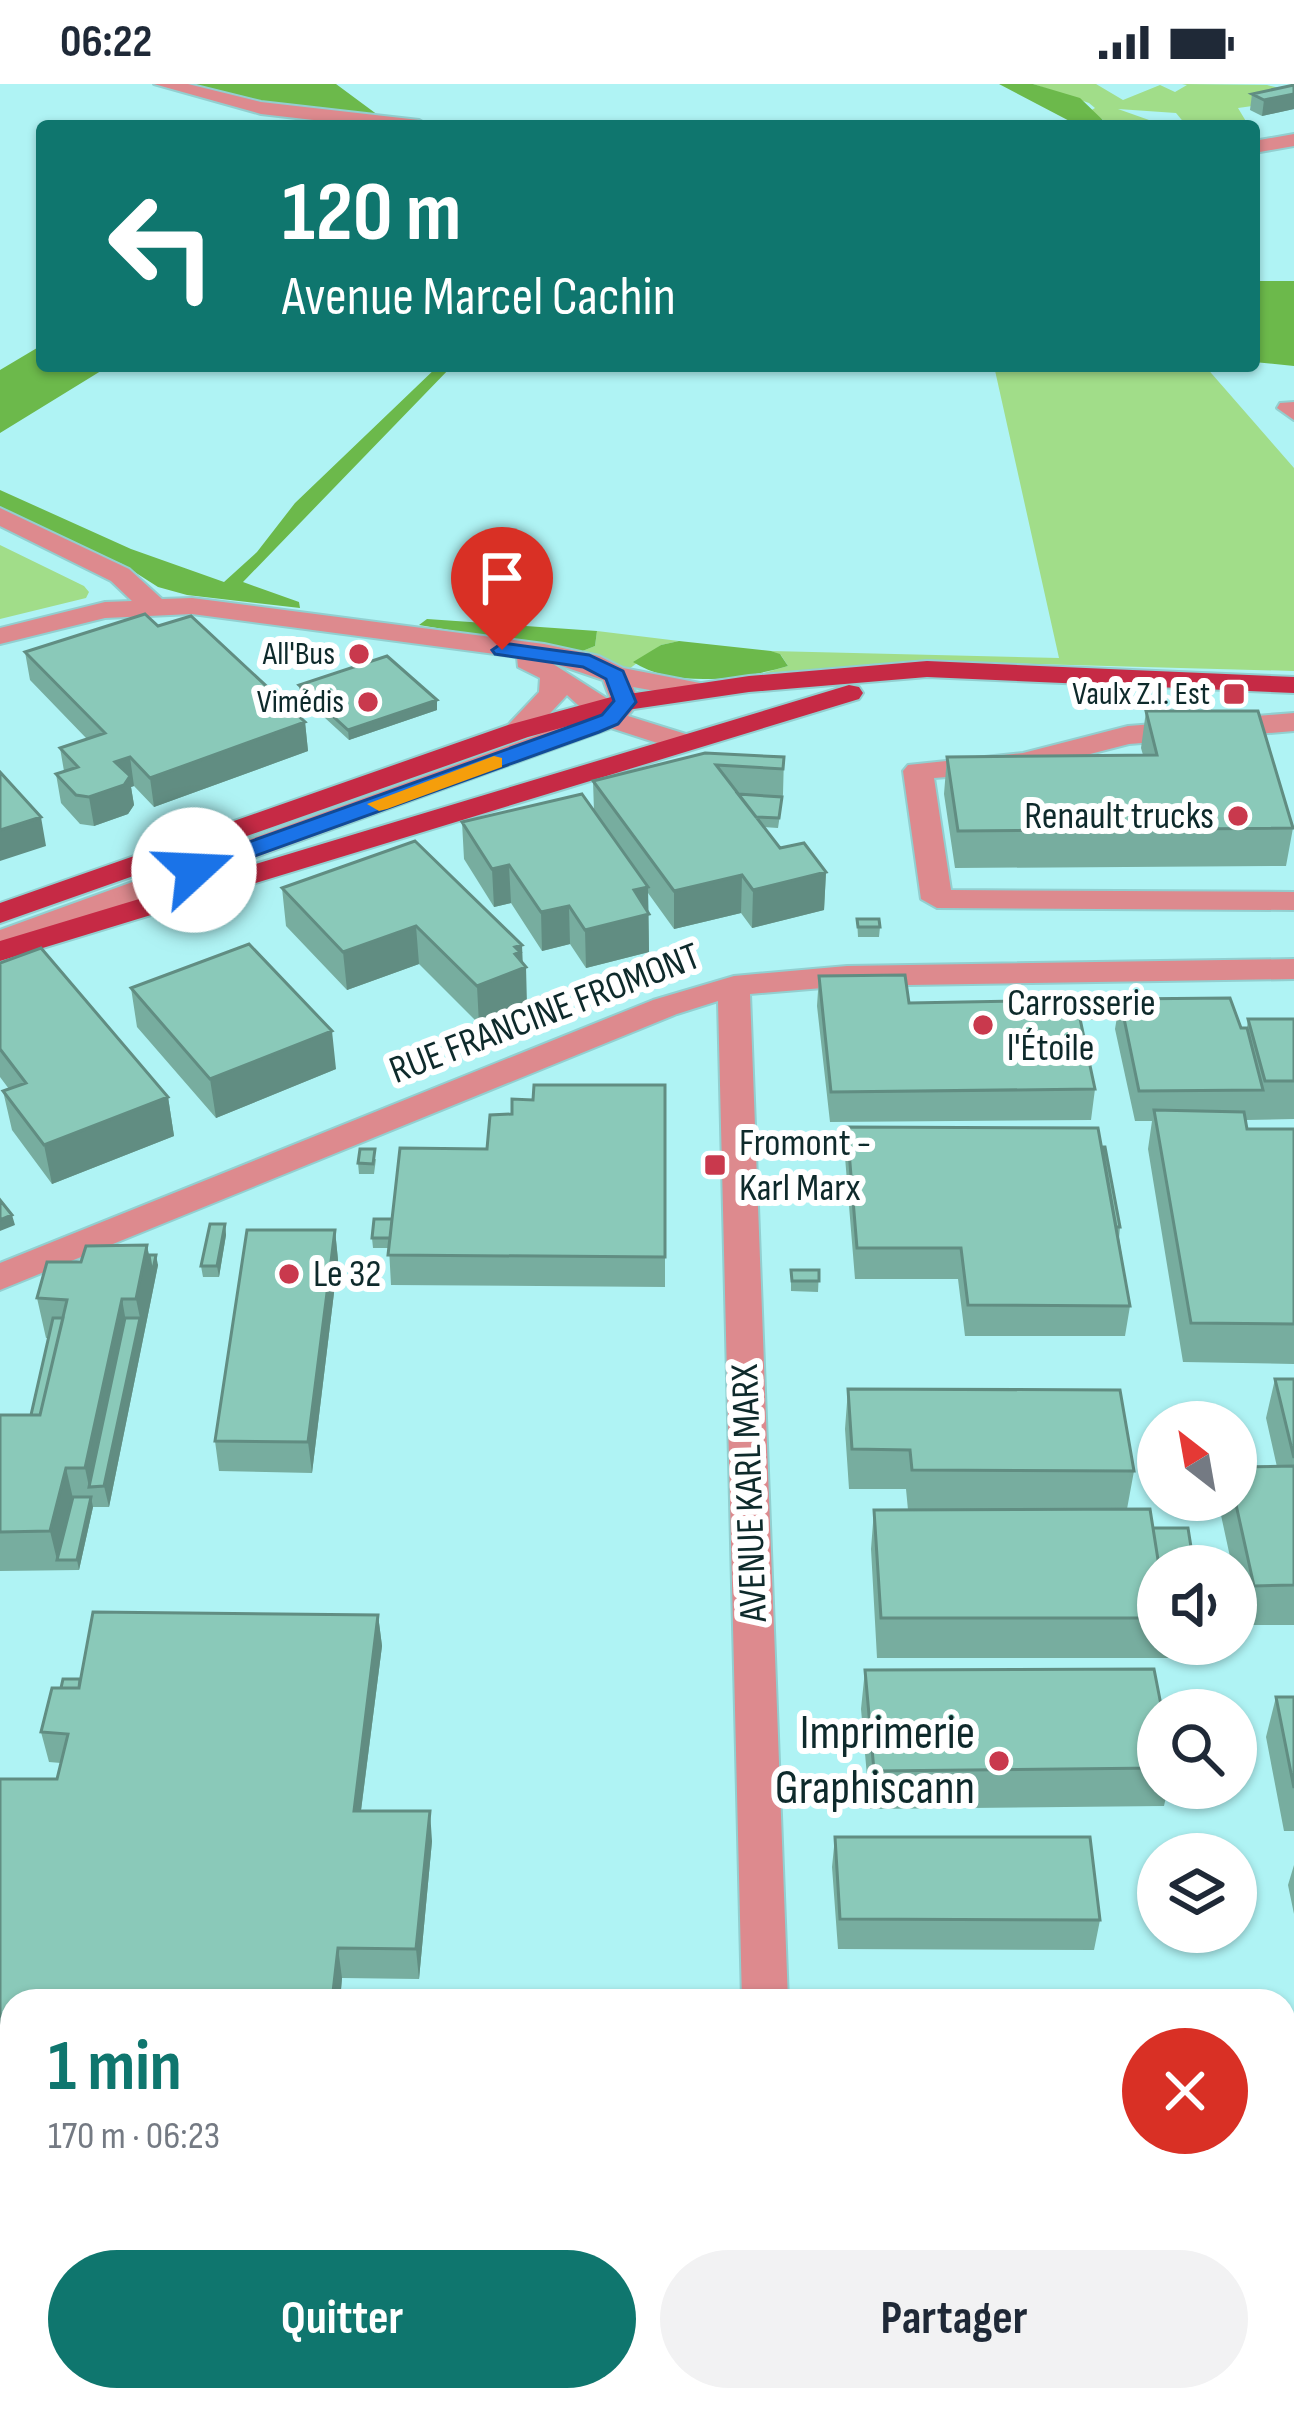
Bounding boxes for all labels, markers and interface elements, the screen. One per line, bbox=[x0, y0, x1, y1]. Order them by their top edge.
text: 06:22 bbox=[60, 15, 152, 70]
text: 120 m bbox=[282, 163, 461, 264]
icon: left bbox=[84, 168, 240, 324]
text: Avenue Marcel Cachin bbox=[282, 265, 676, 330]
pin bbox=[451, 527, 553, 650]
icon: arrive bbox=[469, 545, 535, 611]
place label: All'Bus bbox=[262, 634, 335, 674]
marker: All'Bus bbox=[346, 641, 372, 667]
place label: Vaulx Z.I. Est bbox=[1072, 674, 1210, 714]
marker: Vaulx Z.I. Est bbox=[1221, 681, 1247, 707]
place label: Vimédis bbox=[257, 682, 344, 722]
marker: Vimédis bbox=[355, 689, 381, 715]
place label: Renault trucks bbox=[1024, 793, 1214, 840]
marker: Renault trucks bbox=[1225, 803, 1251, 829]
position arrow bbox=[131, 807, 257, 933]
street label: RUE FRANCINE FROMONT bbox=[383, 933, 707, 1095]
place label: Carrosserie l'Étoile bbox=[1007, 980, 1156, 1072]
marker: Carrosserie l'Étoile bbox=[970, 1012, 996, 1038]
place label: Fromont - Karl Marx bbox=[739, 1120, 871, 1212]
marker: Fromont - Karl Marx bbox=[702, 1152, 728, 1178]
place label: Le 32 bbox=[313, 1251, 381, 1298]
marker: Le 32 bbox=[276, 1261, 302, 1287]
street label: AVENUE KARL MARX bbox=[722, 1363, 778, 1624]
north arrow bbox=[1137, 1401, 1257, 1521]
map controls bbox=[1137, 1401, 1257, 1953]
button: sound bbox=[1137, 1545, 1257, 1665]
button: search bbox=[1137, 1689, 1257, 1809]
place label: Imprimerie Graphiscann bbox=[775, 1705, 975, 1817]
marker: Imprimerie Graphiscann bbox=[986, 1748, 1012, 1774]
button: layers bbox=[1137, 1833, 1257, 1953]
text: 1 min bbox=[48, 2024, 182, 2111]
button: close bbox=[1122, 2028, 1248, 2154]
text: 170 m · 06:23 bbox=[48, 2113, 220, 2160]
button: Quitter bbox=[48, 2250, 636, 2388]
button: Partager bbox=[660, 2250, 1248, 2388]

